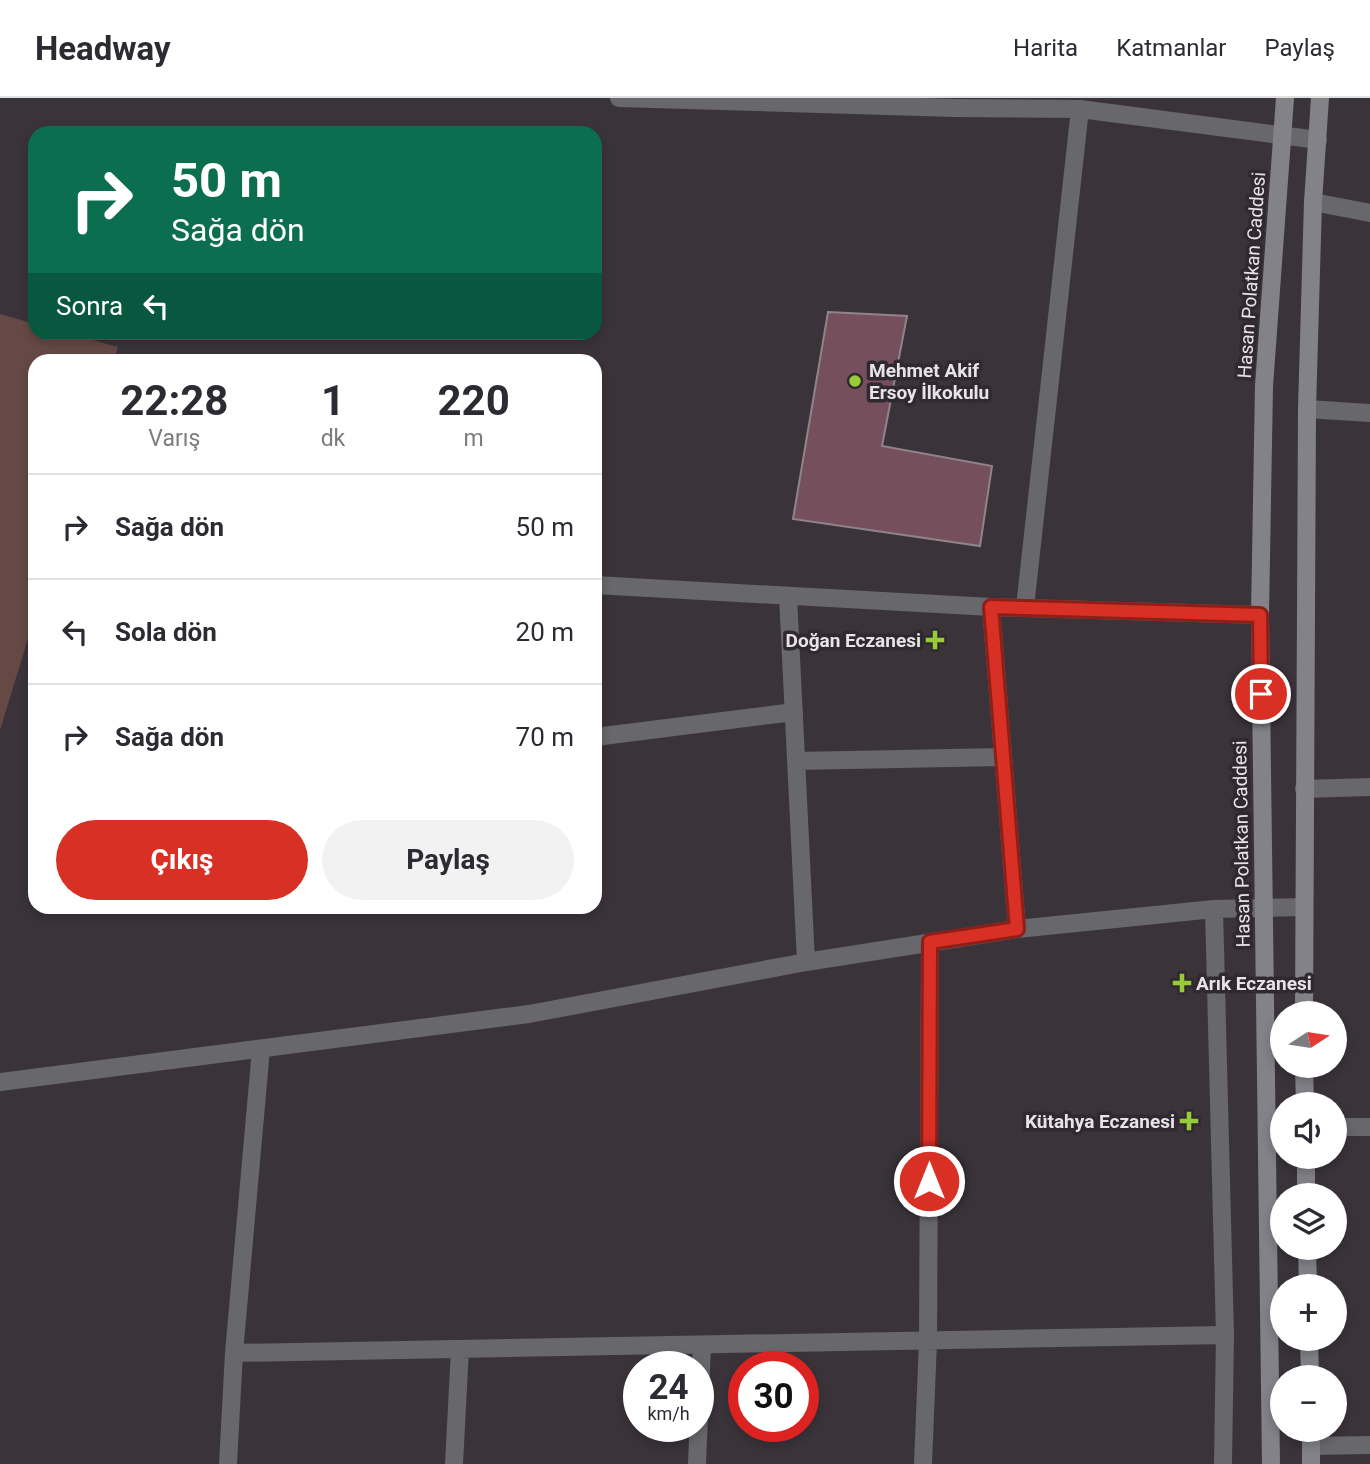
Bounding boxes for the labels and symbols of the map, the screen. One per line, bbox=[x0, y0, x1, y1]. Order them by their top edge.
street label: Hasan Polatkan Caddesi bbox=[1233, 171, 1270, 379]
place label: Mehmet Akif Ersoy İlkokulu bbox=[869, 359, 989, 404]
marker: Mehmet Akif Ersoy İlkokulu bbox=[847, 373, 863, 389]
place label: Doğan Eczanesi bbox=[786, 629, 921, 652]
marker: Doğan Eczanesi bbox=[927, 632, 943, 648]
pin bbox=[1231, 664, 1291, 724]
street label: Hasan Polatkan Caddesi bbox=[1228, 740, 1255, 948]
place label: Arık Eczanesi bbox=[1196, 972, 1312, 995]
marker: Arık Eczanesi bbox=[1174, 975, 1190, 991]
north arrow bbox=[1270, 1001, 1348, 1078]
place label: Kütahya Eczanesi bbox=[1025, 1110, 1175, 1133]
marker: Kütahya Eczanesi bbox=[1181, 1113, 1197, 1129]
position arrow bbox=[892, 1144, 966, 1218]
speed limit sign: 30 bbox=[728, 1351, 819, 1442]

